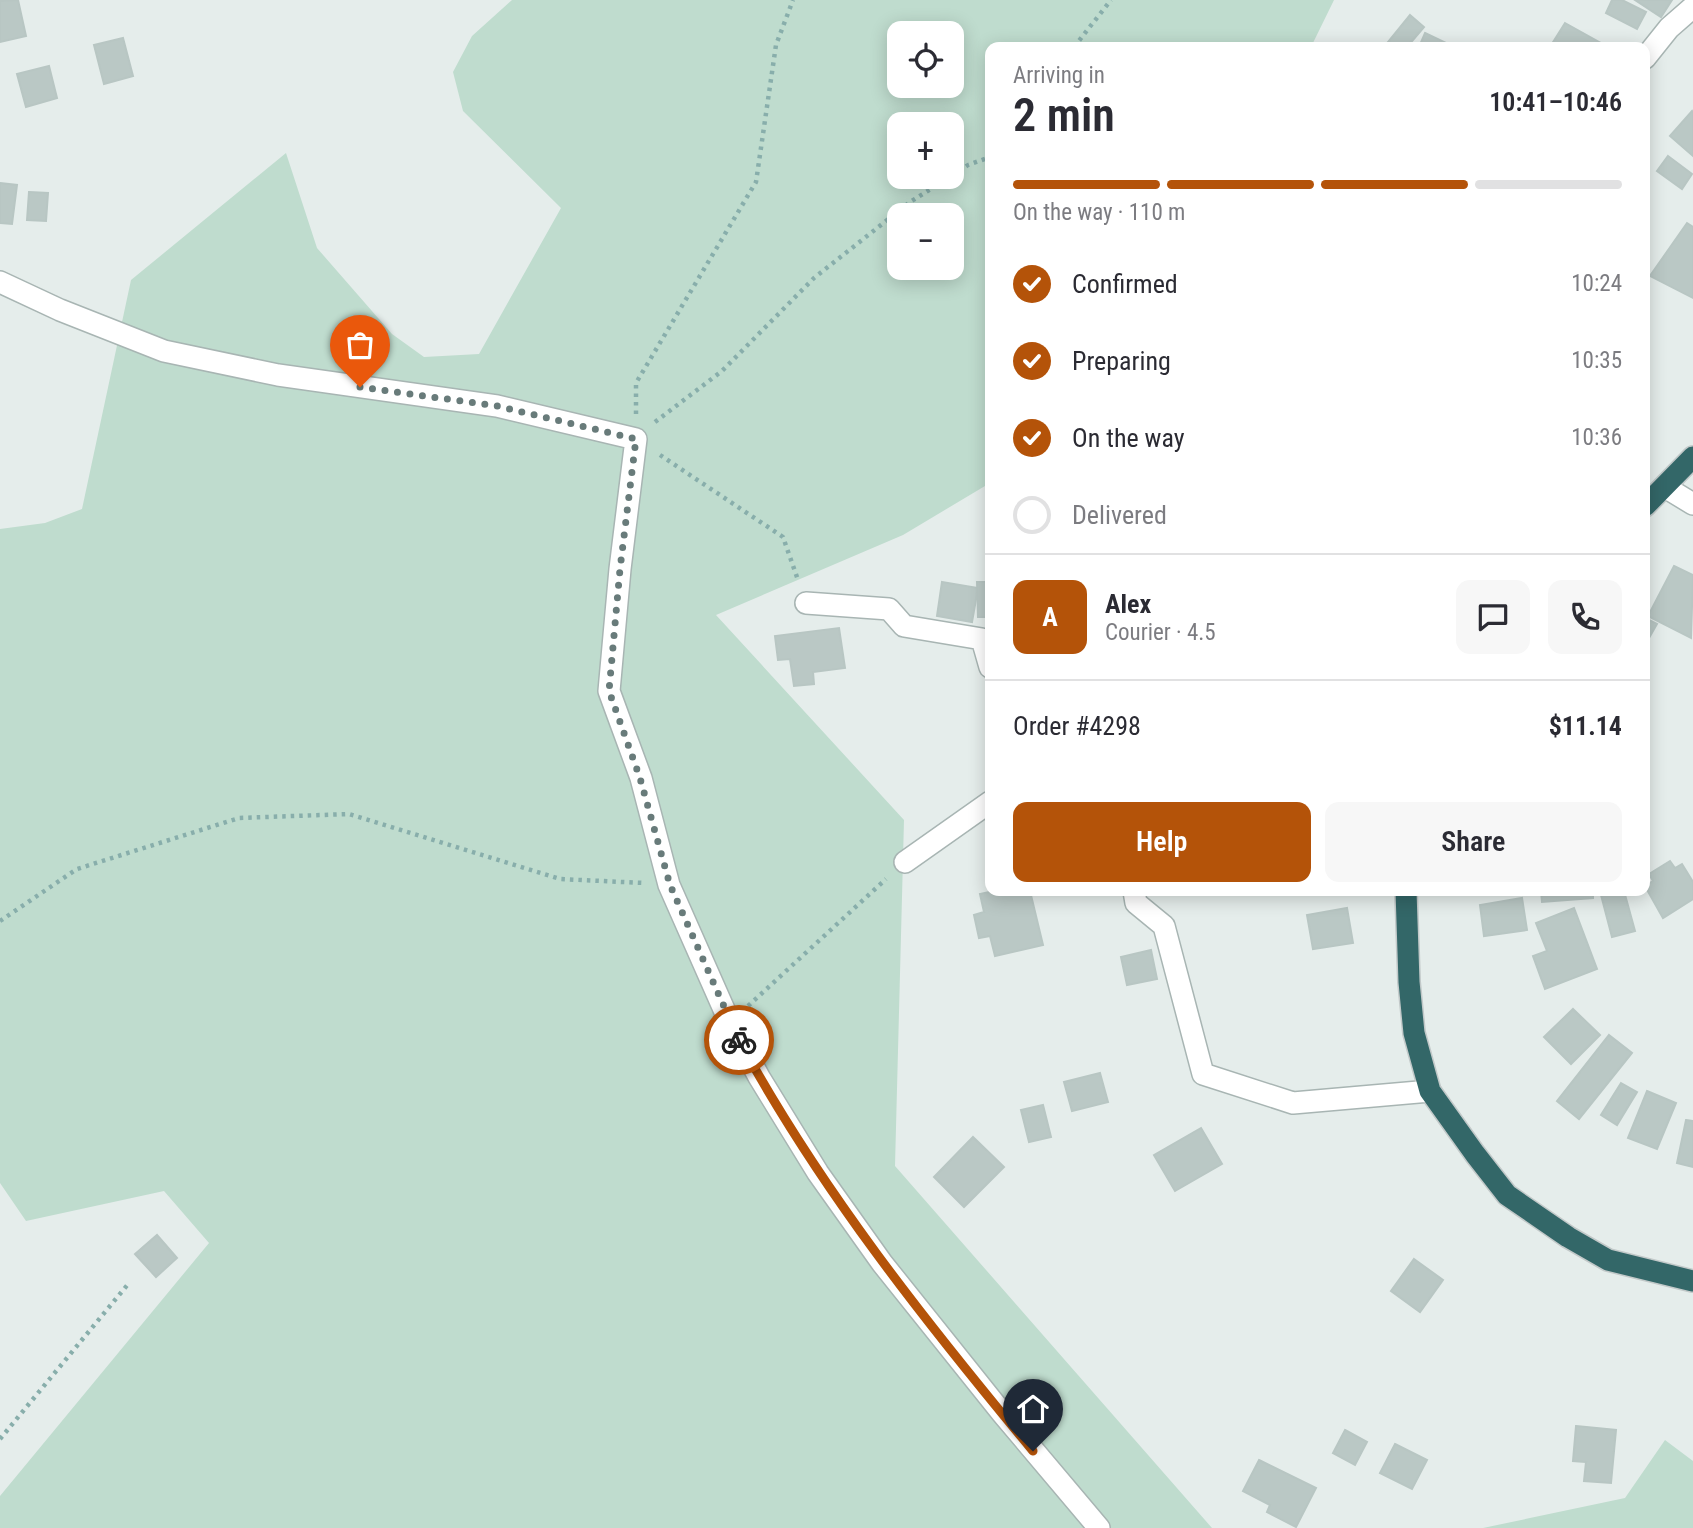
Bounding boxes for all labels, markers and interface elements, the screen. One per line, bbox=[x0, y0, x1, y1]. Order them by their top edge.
map controls bbox=[887, 21, 964, 280]
button: locate bbox=[887, 21, 964, 98]
text: Arriving in bbox=[1013, 62, 1105, 89]
text: 10:41–10:46 bbox=[1489, 87, 1622, 117]
text: 2 min bbox=[1013, 88, 1115, 142]
button: + bbox=[887, 112, 964, 189]
text: On the way · 110 m bbox=[1013, 199, 1185, 226]
button: − bbox=[887, 203, 964, 280]
icon: check bbox=[1013, 265, 1051, 303]
text: Confirmed bbox=[1072, 269, 1178, 299]
text: 10:24 bbox=[1571, 270, 1622, 297]
pin bbox=[330, 315, 390, 387]
icon: bag bbox=[341, 326, 379, 364]
icon: check bbox=[1013, 342, 1051, 380]
text: Preparing bbox=[1072, 346, 1171, 376]
text: 10:35 bbox=[1571, 347, 1622, 374]
icon: check bbox=[1013, 419, 1051, 457]
text: On the way bbox=[1072, 423, 1185, 453]
text: 10:36 bbox=[1571, 424, 1622, 451]
text: Delivered bbox=[1072, 500, 1167, 530]
button: chat bbox=[1456, 580, 1530, 654]
button: phone bbox=[1548, 580, 1622, 654]
text: Alex bbox=[1105, 589, 1151, 619]
text: A bbox=[1042, 602, 1058, 632]
text: Courier · 4.5 bbox=[1105, 619, 1216, 646]
text: Order #4298 bbox=[1013, 711, 1141, 741]
text: $11.14 bbox=[1549, 711, 1622, 741]
button: Help bbox=[1013, 802, 1311, 882]
button: Share bbox=[1325, 802, 1622, 882]
courier bbox=[704, 1005, 774, 1075]
icon: bike bbox=[720, 1021, 758, 1059]
pin bbox=[1003, 1379, 1063, 1451]
icon: home bbox=[1014, 1390, 1052, 1428]

